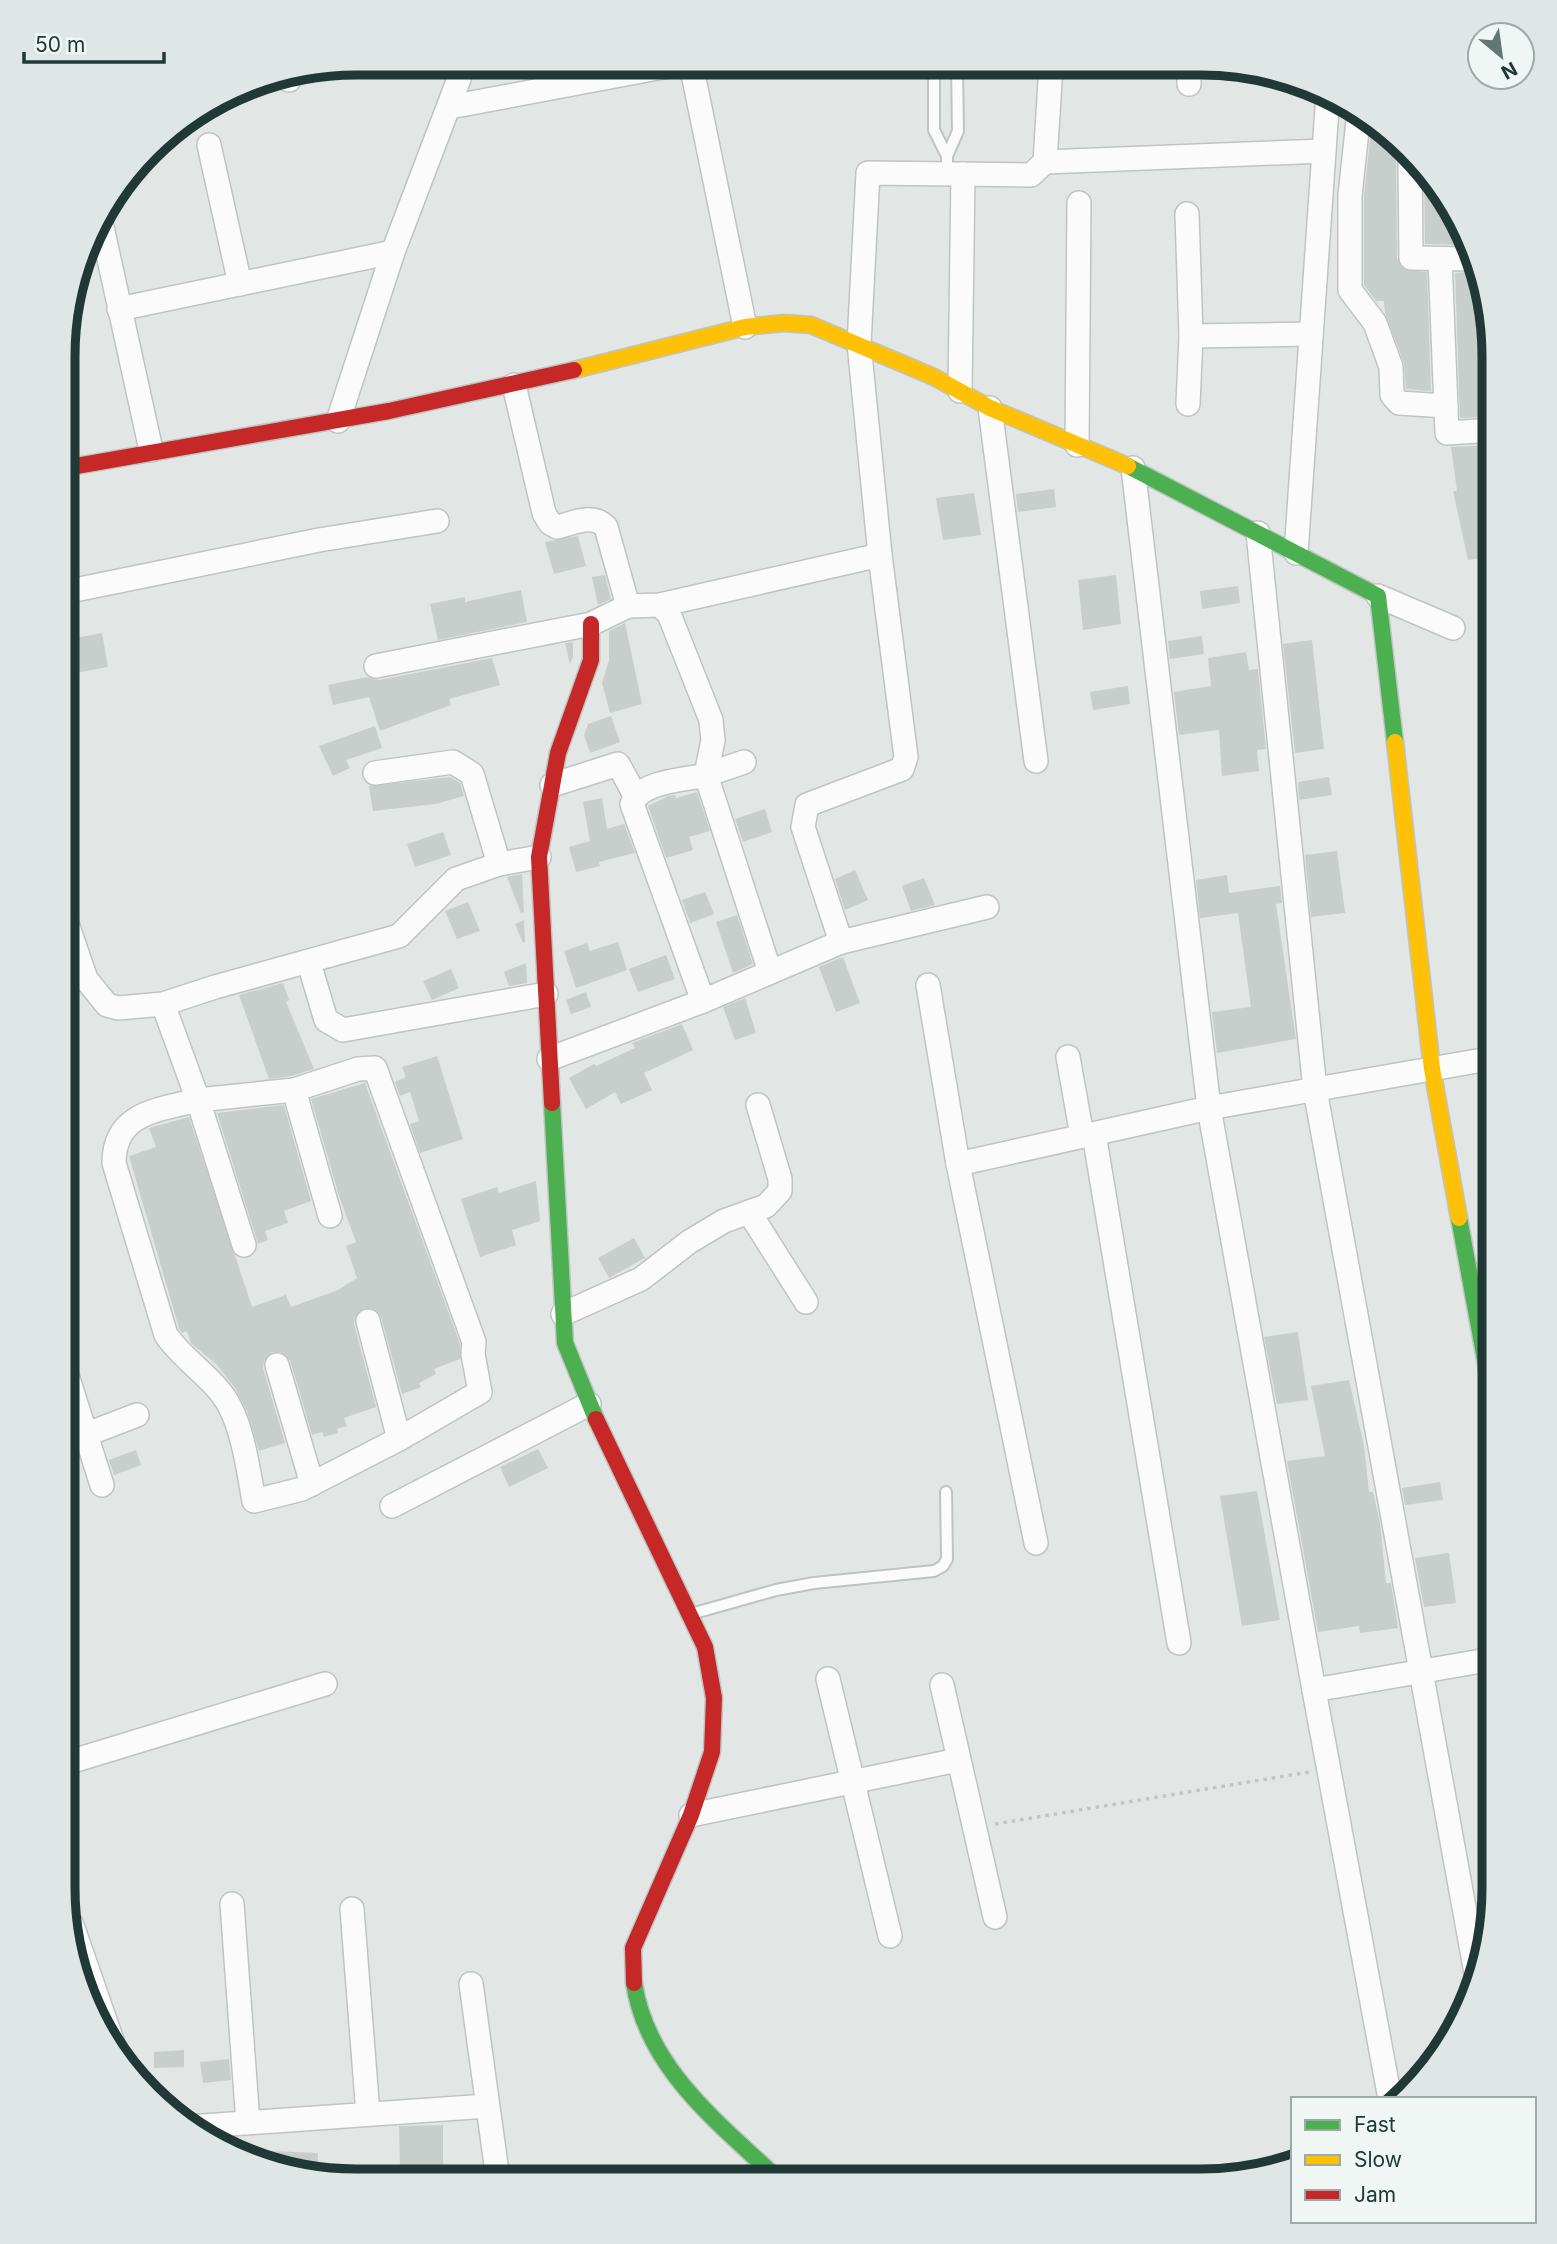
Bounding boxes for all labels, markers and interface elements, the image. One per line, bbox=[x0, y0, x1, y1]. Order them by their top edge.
scale bar bbox=[24, 21, 164, 65]
north arrow bbox=[1466, 21, 1536, 91]
text: 50 m bbox=[35, 32, 85, 57]
text: N bbox=[1497, 57, 1521, 84]
legend bbox=[1291, 2097, 1536, 2223]
text: Fast bbox=[1354, 2112, 1396, 2137]
text: Slow bbox=[1354, 2147, 1402, 2172]
text: Jam bbox=[1354, 2182, 1396, 2207]

